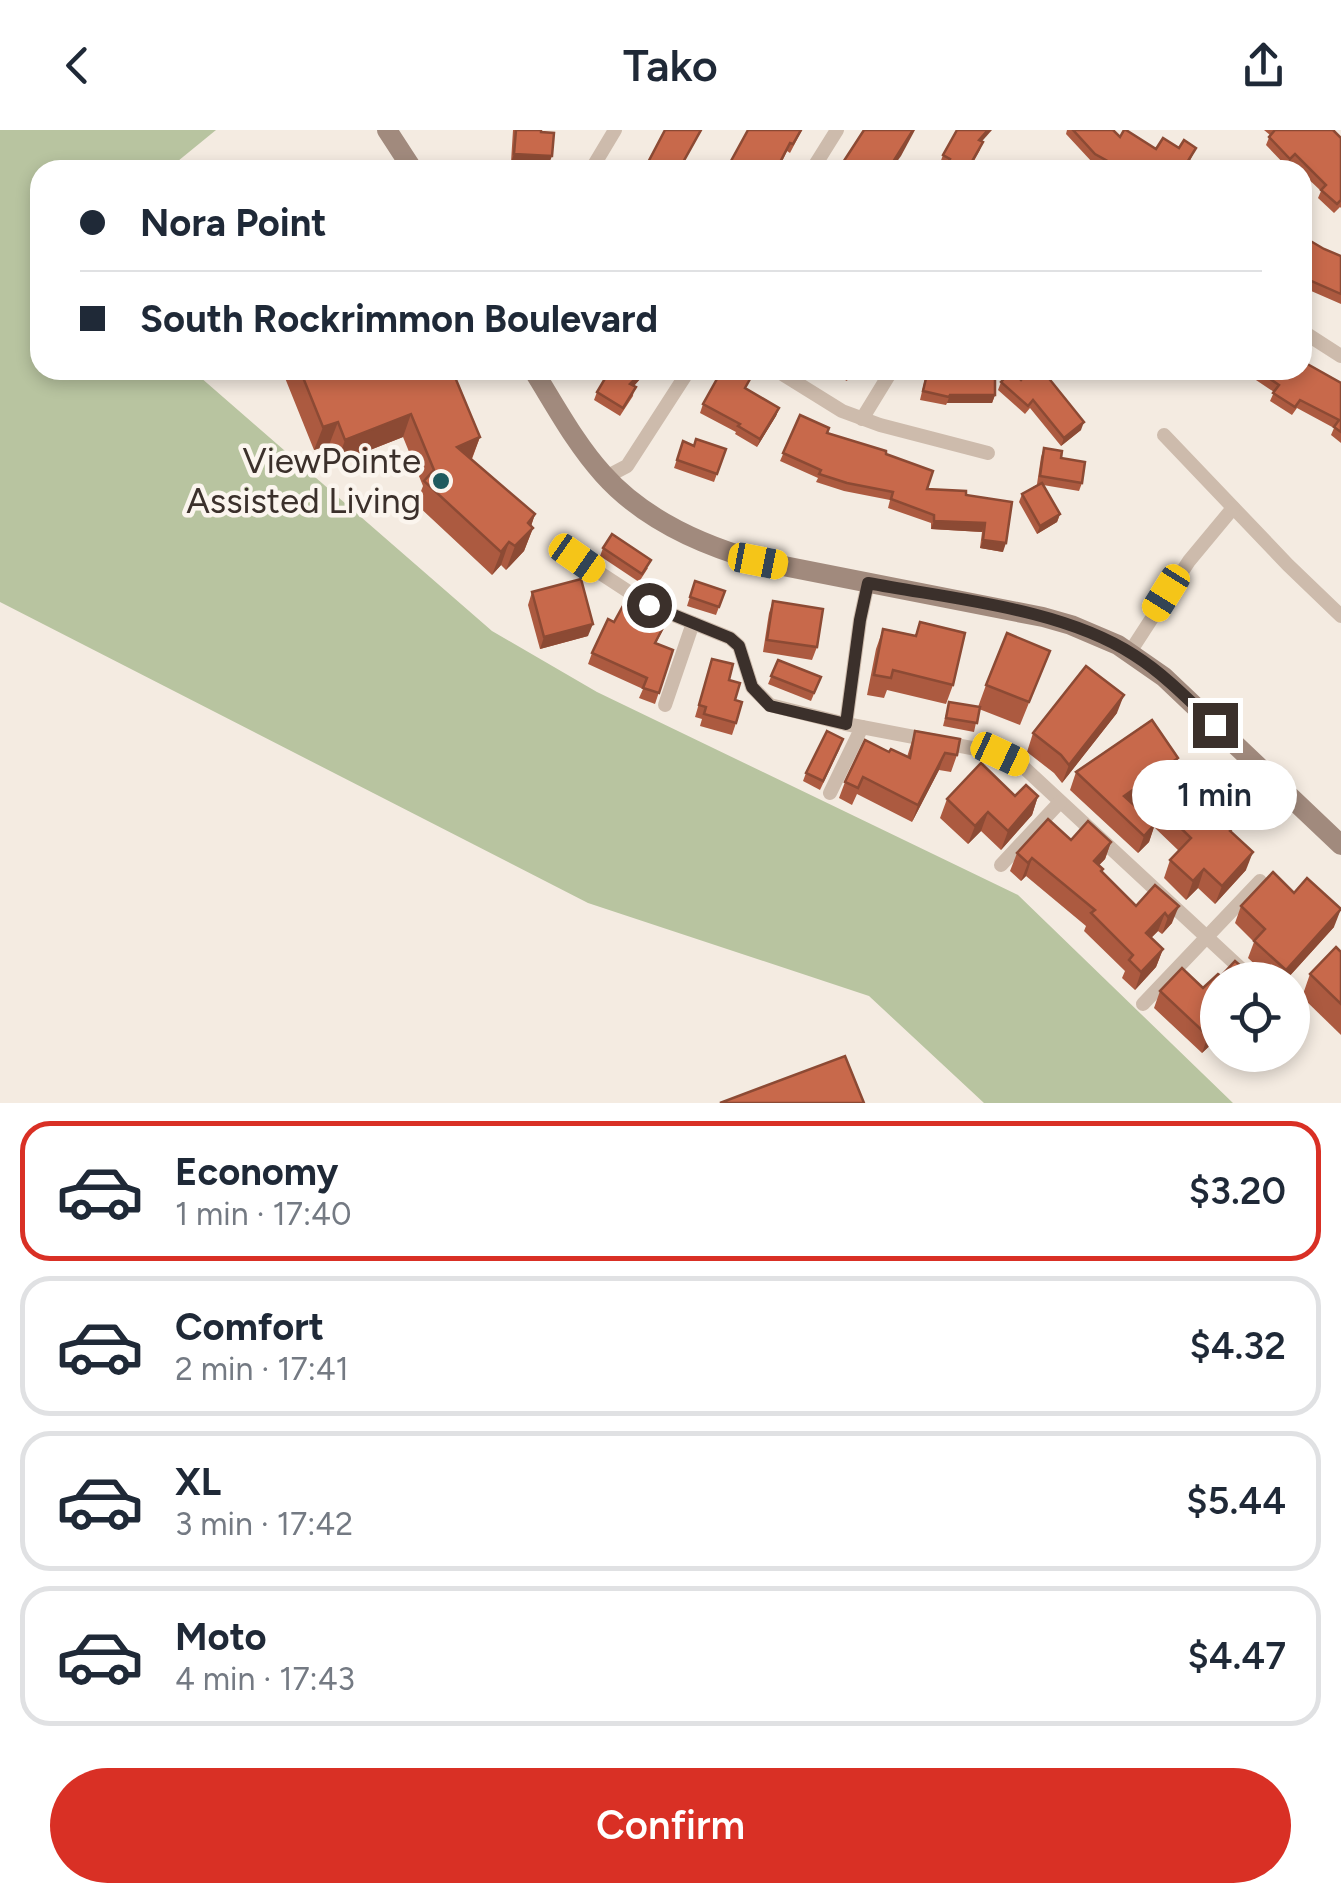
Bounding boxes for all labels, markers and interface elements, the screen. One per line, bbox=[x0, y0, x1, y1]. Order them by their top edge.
icon: back bbox=[50, 38, 105, 93]
text: Tako bbox=[623, 38, 718, 92]
icon: share bbox=[1236, 38, 1291, 93]
text: Nora Point bbox=[140, 200, 327, 246]
text: South Rockrimmon Boulevard bbox=[140, 296, 658, 342]
place label: ViewPointe Assisted Living bbox=[186, 440, 421, 522]
marker: ViewPointe Assisted Living bbox=[430, 470, 452, 492]
car bbox=[544, 529, 610, 587]
car bbox=[726, 541, 790, 581]
car bbox=[1137, 560, 1195, 626]
route start bbox=[627, 583, 672, 628]
route end bbox=[1193, 703, 1238, 748]
car bbox=[966, 728, 1034, 780]
callout: 1 min bbox=[1132, 760, 1298, 830]
text: 1 min bbox=[1177, 776, 1252, 814]
map controls bbox=[1200, 962, 1310, 1072]
button: locate bbox=[1200, 962, 1310, 1072]
icon: car bbox=[55, 1146, 145, 1236]
text: Economy bbox=[175, 1149, 338, 1195]
text: $3.20 bbox=[1189, 1168, 1286, 1214]
text: 1 min · 17:40 bbox=[175, 1195, 351, 1233]
icon: car bbox=[55, 1301, 145, 1391]
text: Comfort bbox=[175, 1304, 324, 1350]
text: $4.32 bbox=[1189, 1323, 1286, 1369]
text: 2 min · 17:41 bbox=[175, 1350, 349, 1388]
icon: car bbox=[55, 1456, 145, 1546]
text: XL bbox=[175, 1459, 221, 1505]
text: $5.44 bbox=[1186, 1478, 1286, 1524]
text: 3 min · 17:42 bbox=[175, 1505, 353, 1543]
icon: car bbox=[55, 1611, 145, 1701]
text: Moto bbox=[175, 1614, 267, 1660]
text: $4.47 bbox=[1187, 1633, 1286, 1679]
text: 4 min · 17:43 bbox=[175, 1660, 355, 1698]
button: Confirm bbox=[50, 1768, 1291, 1883]

